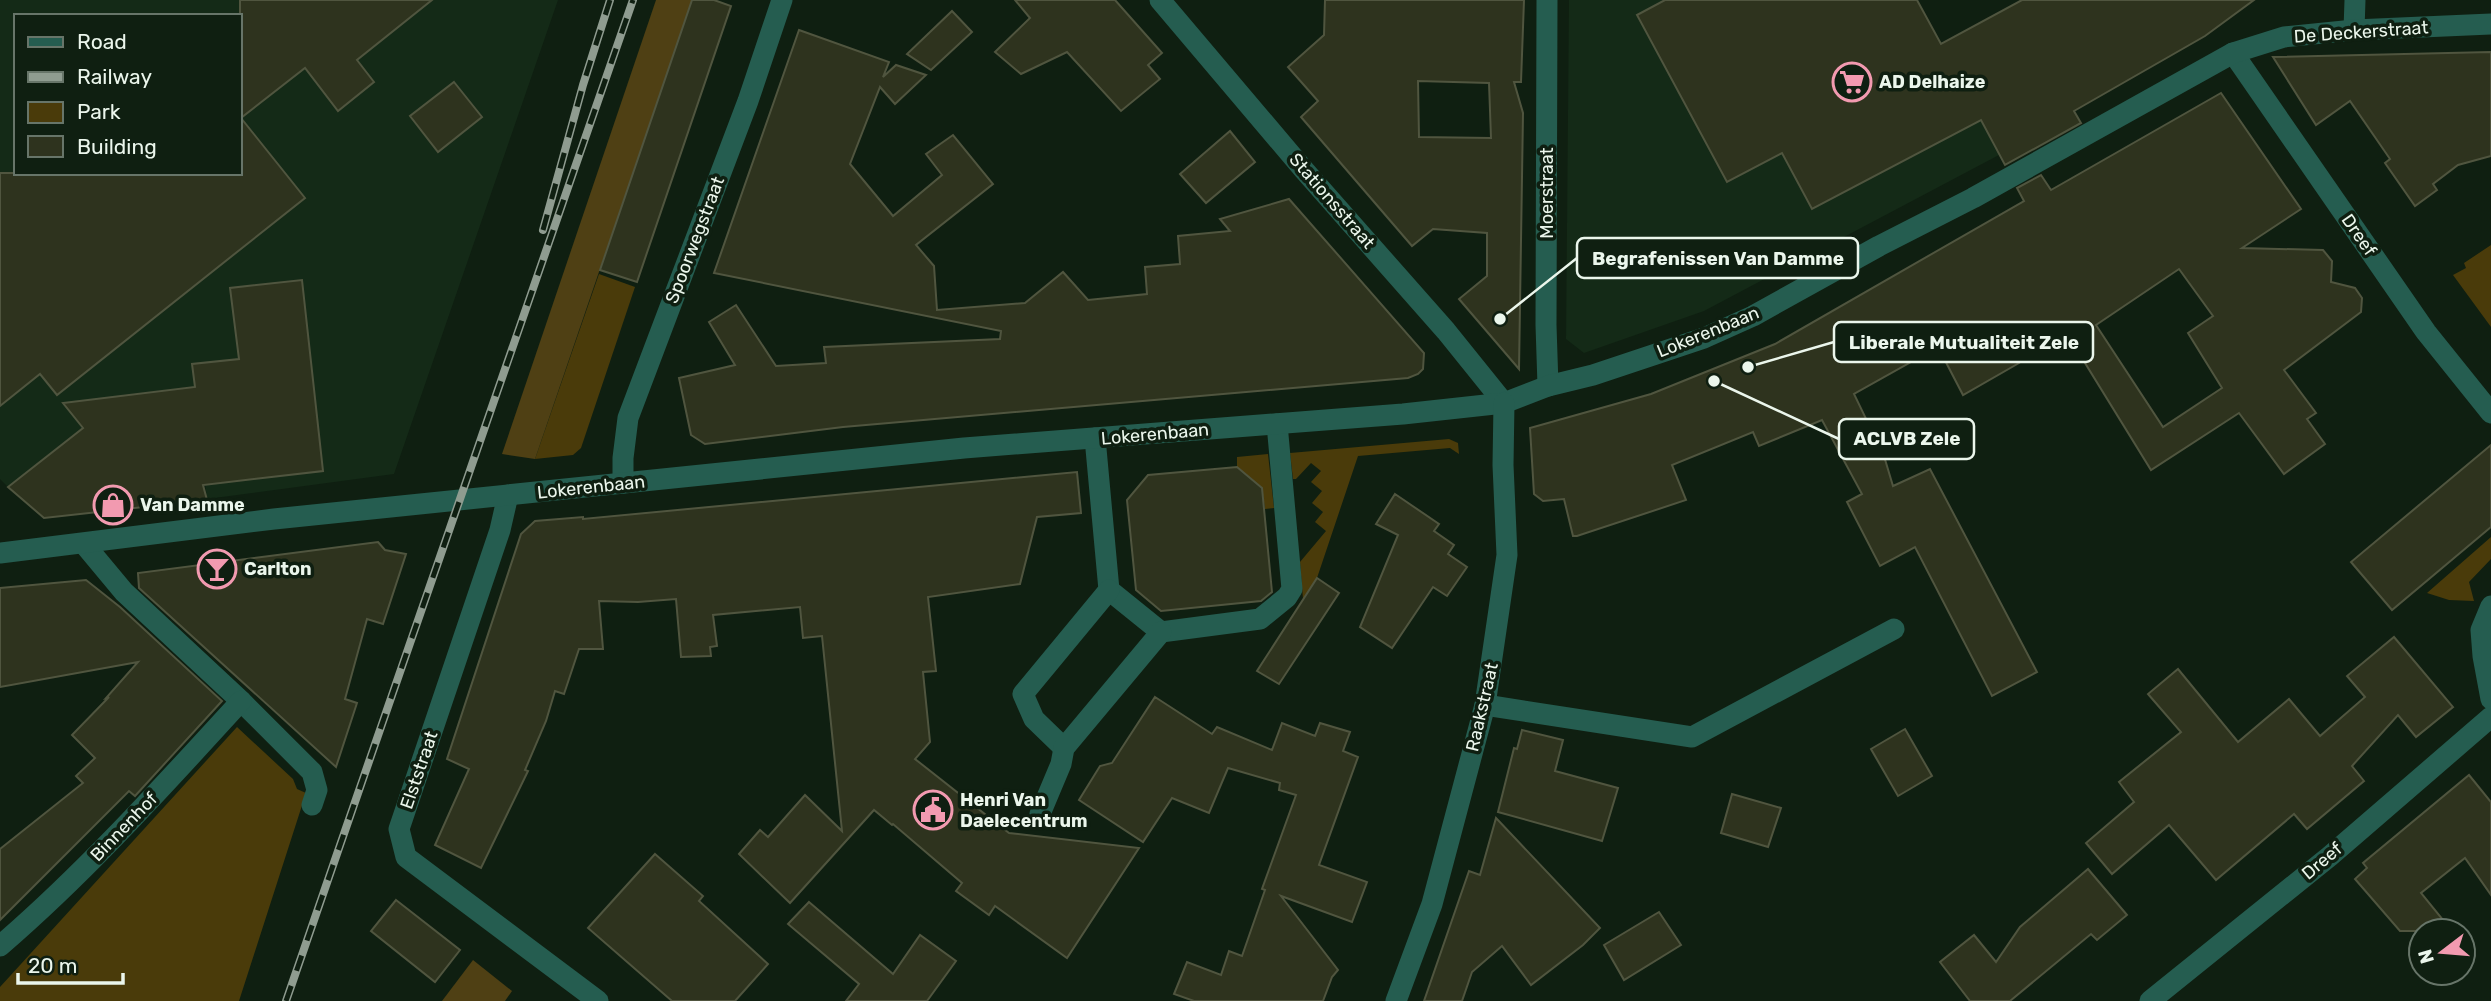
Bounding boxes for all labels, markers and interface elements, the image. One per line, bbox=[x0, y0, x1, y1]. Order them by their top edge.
legend bbox=[14, 14, 242, 175]
street label: De Deckerstraat bbox=[2293, 16, 2429, 48]
text: Road bbox=[77, 29, 127, 54]
supermarket icon: AD Delhaize bbox=[1831, 61, 1873, 103]
text: Railway bbox=[77, 64, 152, 89]
place label: AD Delhaize bbox=[1879, 71, 1986, 93]
text: Park bbox=[77, 99, 121, 124]
text: Building bbox=[77, 134, 157, 159]
street label: Moerstraat bbox=[1536, 147, 1558, 239]
street label: Stationsstraat bbox=[1284, 149, 1380, 253]
street label: Spoorwegstraat bbox=[661, 173, 729, 307]
street label: Dreef bbox=[2337, 210, 2381, 260]
callout: Begrafenissen Van Damme bbox=[1577, 238, 1858, 278]
text: Begrafenissen Van Damme bbox=[1592, 247, 1844, 270]
street label: Lokerenbaan bbox=[1654, 302, 1762, 362]
callout: Liberale Mutualiteit Zele bbox=[1834, 322, 2093, 362]
text: Liberale Mutualiteit Zele bbox=[1849, 331, 2079, 354]
street label: Lokerenbaan bbox=[1100, 418, 1210, 450]
callout: ACLVB Zele bbox=[1839, 419, 1974, 459]
text: ACLVB Zele bbox=[1853, 427, 1961, 450]
street label: Lokerenbaan bbox=[536, 470, 646, 504]
shop icon: Van Damme bbox=[92, 484, 134, 526]
place label: Van Damme bbox=[140, 494, 245, 516]
bar icon: Carlton bbox=[196, 548, 238, 590]
place label: Carlton bbox=[244, 558, 312, 580]
street label: Raakstraat bbox=[1461, 660, 1503, 754]
street label: Elststraat bbox=[395, 728, 443, 812]
street label: Binnenhof bbox=[86, 788, 162, 866]
public building icon: Henri Van Daelecentrum bbox=[912, 789, 954, 831]
place label: Henri Van Daelecentrum bbox=[960, 789, 1087, 832]
street label: Dreef bbox=[2297, 838, 2347, 884]
north arrow bbox=[2407, 917, 2477, 987]
scale bar bbox=[18, 942, 122, 986]
text: N bbox=[2413, 947, 2439, 966]
text: 20 m bbox=[28, 953, 77, 978]

